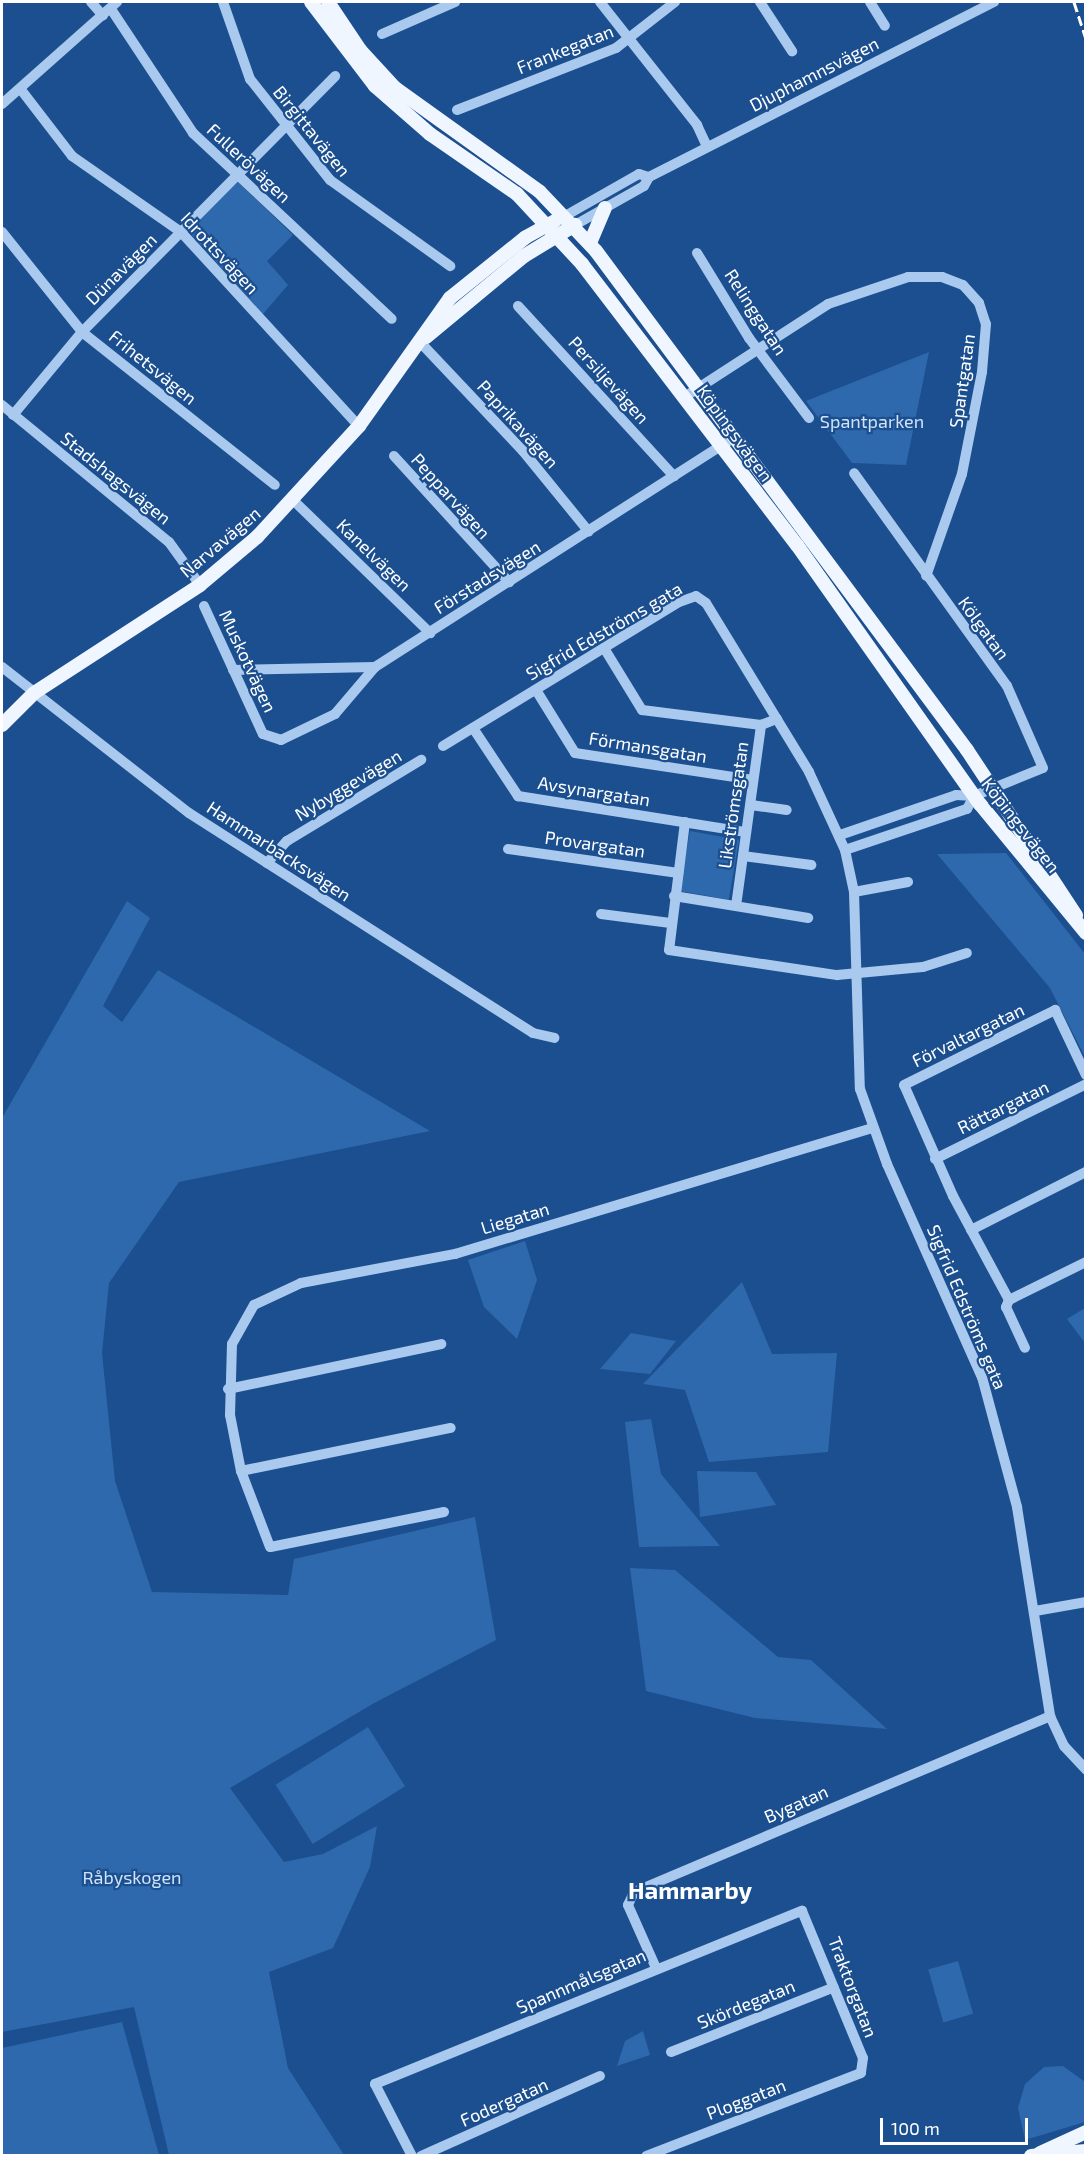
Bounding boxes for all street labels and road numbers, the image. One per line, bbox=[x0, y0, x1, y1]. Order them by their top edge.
street label: Frankegatan bbox=[513, 20, 617, 78]
street label: Djuphamnsvägen bbox=[746, 32, 882, 116]
street label: Birgittavägen bbox=[269, 81, 355, 181]
street label: Fullerövägen bbox=[203, 119, 295, 207]
street label: Idrottsvägen bbox=[176, 207, 264, 299]
street label: Dünavägen bbox=[81, 229, 161, 309]
street label: Relinggatan bbox=[720, 265, 792, 359]
street label: Frihetsvägen bbox=[105, 325, 201, 409]
street label: Persiljevägen bbox=[564, 332, 654, 428]
street label: Spantgatan bbox=[945, 333, 979, 429]
street label: Paprikavägen bbox=[473, 376, 563, 472]
street label: Köpingsvägen bbox=[693, 380, 777, 486]
street label: Stadshagsvägen bbox=[57, 427, 175, 529]
street label: Pepparvägen bbox=[407, 449, 495, 543]
street label: Narvavägen bbox=[175, 502, 265, 582]
street label: Kanelvägen bbox=[332, 514, 416, 596]
street label: Förstadsvägen bbox=[430, 536, 544, 618]
street label: Sigfrid Edströms gata bbox=[522, 578, 686, 684]
street label: Kölgatan bbox=[954, 592, 1014, 664]
street label: Muskotvägen bbox=[215, 606, 281, 716]
street label: Förmansgatan bbox=[587, 727, 709, 767]
street label: Likströmsgatan bbox=[713, 740, 753, 870]
street label: Nybyggevägen bbox=[291, 745, 405, 825]
street label: Avsynargatan bbox=[536, 771, 652, 811]
street label: Köpingsvägen bbox=[977, 773, 1065, 877]
street label: Hammarbacksvägen bbox=[203, 796, 355, 906]
street label: Provargatan bbox=[543, 826, 647, 862]
street label: Förvaltargatan bbox=[908, 998, 1028, 1072]
street label: Rättargatan bbox=[954, 1076, 1052, 1138]
street label: Liegatan bbox=[478, 1197, 552, 1239]
street label: Sigfrid Edströms gata bbox=[923, 1222, 1011, 1392]
street label: Bygatan bbox=[761, 1780, 831, 1828]
street label: Traktorgatan bbox=[824, 1934, 882, 2040]
street label: Spannmålsgatan bbox=[513, 1944, 649, 2018]
street label: Skördegatan bbox=[694, 1975, 798, 2033]
street label: Fodergatan bbox=[457, 2073, 551, 2131]
street label: Ploggatan bbox=[703, 2074, 789, 2124]

